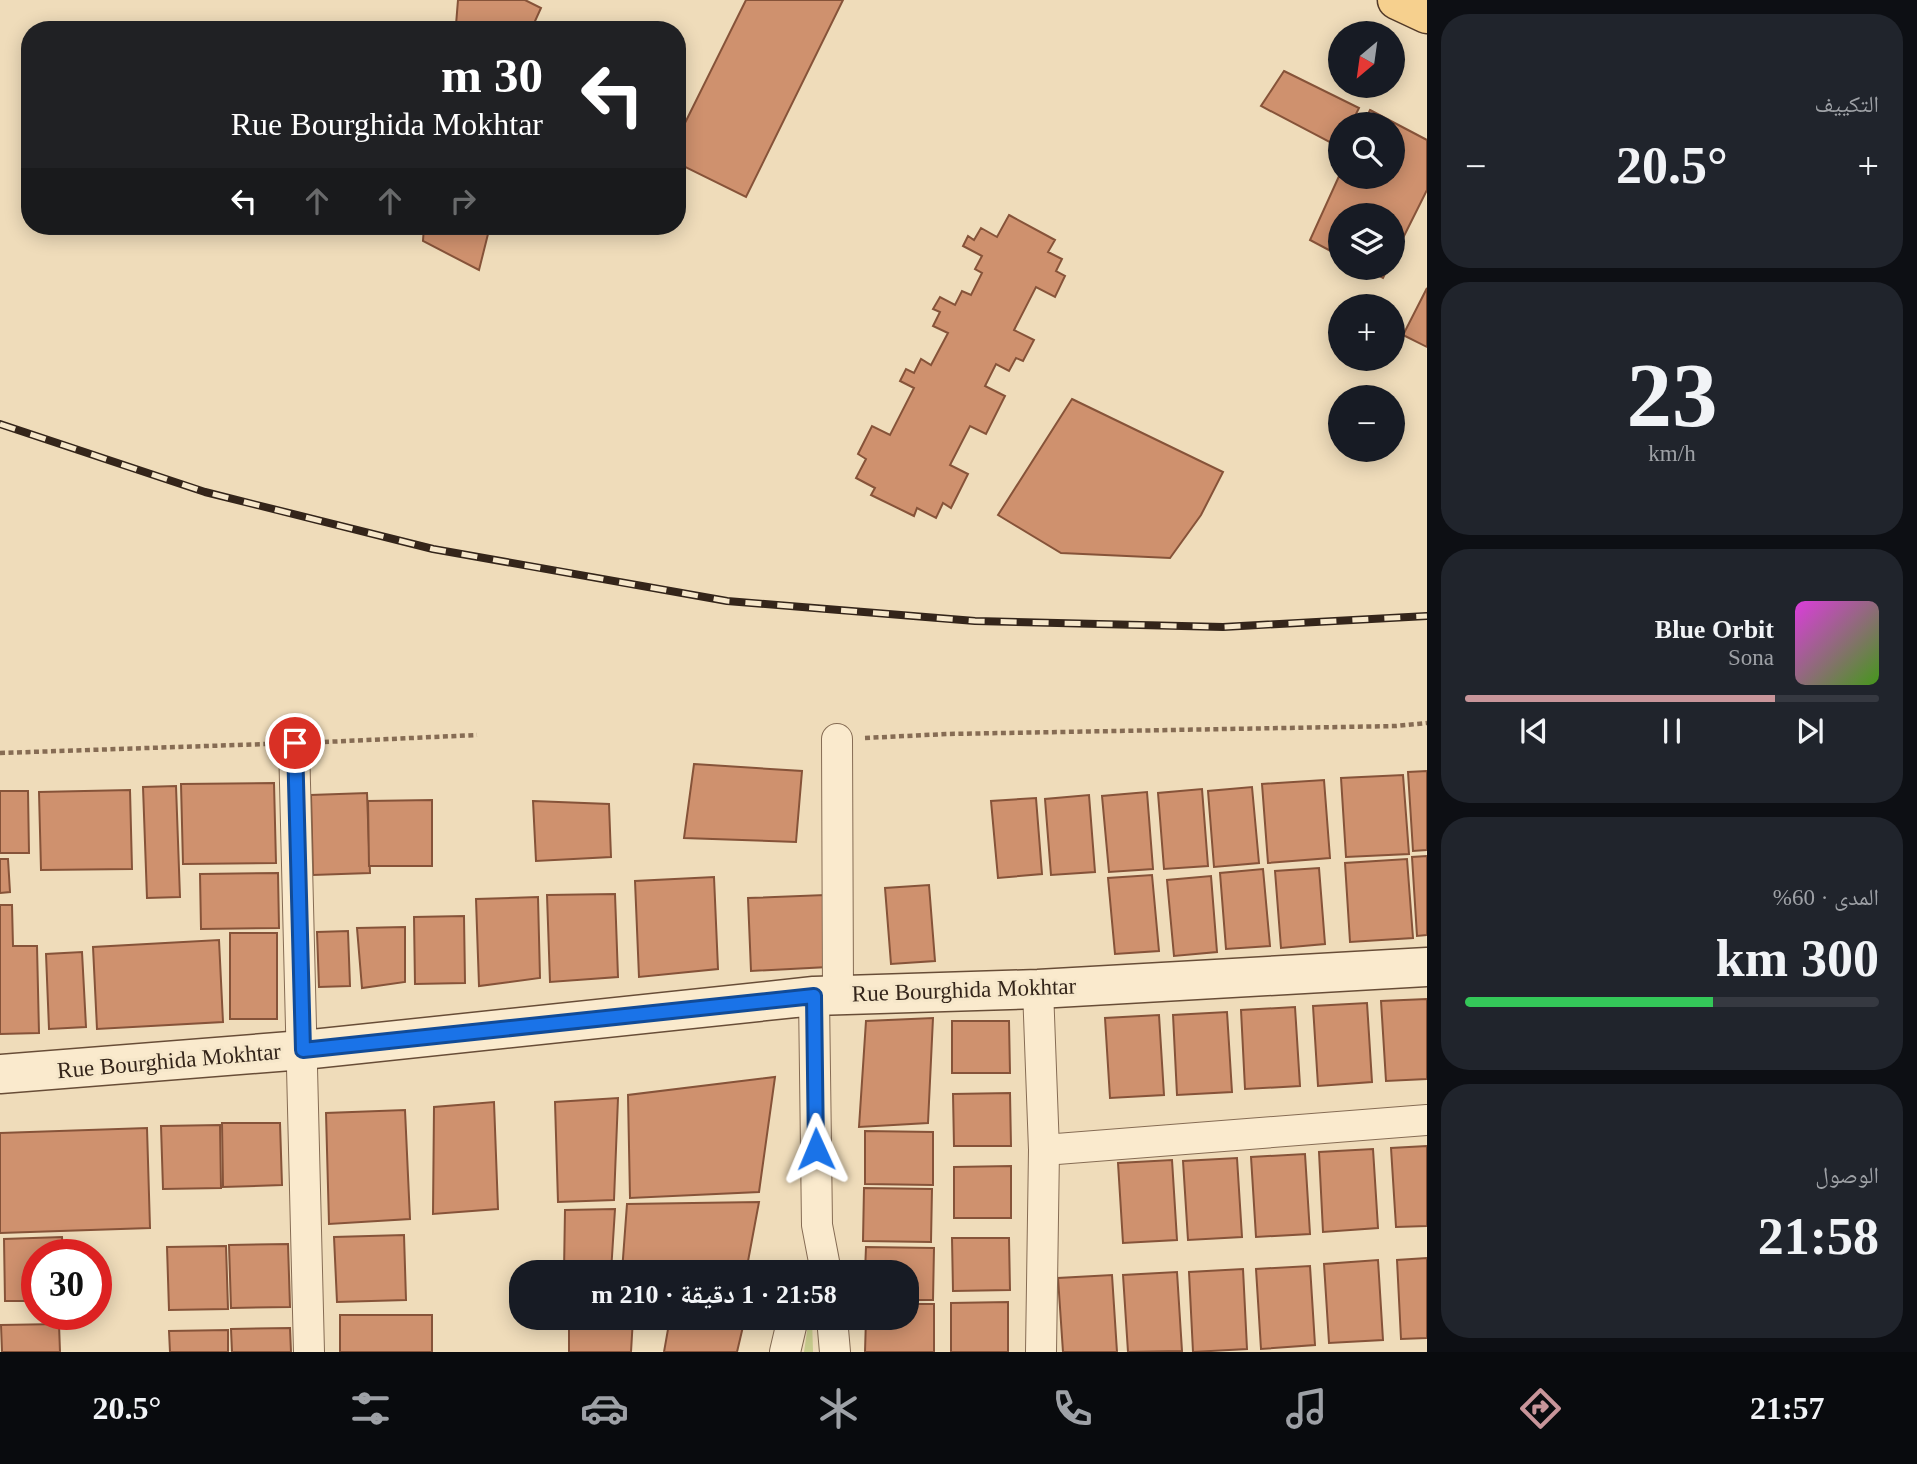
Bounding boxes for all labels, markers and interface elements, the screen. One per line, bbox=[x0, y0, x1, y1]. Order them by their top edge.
north arrow bbox=[1328, 21, 1405, 98]
map controls bbox=[1328, 21, 1405, 462]
text: 30 m bbox=[441, 48, 543, 103]
icon: left bbox=[567, 49, 658, 140]
text: التكييف bbox=[1814, 92, 1879, 117]
text: Rue Bourghida Mokhtar bbox=[231, 106, 543, 142]
button: search bbox=[1328, 112, 1405, 189]
text: 20.5° bbox=[1616, 137, 1728, 194]
text: − bbox=[1465, 145, 1486, 187]
text: + bbox=[1858, 145, 1879, 187]
icon: left bbox=[225, 182, 263, 220]
icon: ahead bbox=[298, 182, 336, 220]
icon: ahead bbox=[371, 182, 409, 220]
icon: right bbox=[444, 182, 482, 220]
button: layers bbox=[1328, 203, 1405, 280]
button: + bbox=[1328, 294, 1405, 371]
text: 23 bbox=[1627, 345, 1718, 446]
button: − bbox=[1328, 385, 1405, 462]
text: km/h bbox=[1648, 441, 1696, 466]
text: Blue Orbit bbox=[1655, 615, 1774, 644]
text: Sona bbox=[1728, 645, 1774, 670]
icon: previous bbox=[1515, 712, 1553, 750]
icon: pause bbox=[1653, 712, 1691, 750]
icon: next bbox=[1791, 712, 1829, 750]
pin bbox=[265, 713, 325, 773]
icon: arrive bbox=[276, 724, 314, 762]
text: المدى · 60% bbox=[1773, 885, 1879, 910]
text: 300 km bbox=[1716, 930, 1879, 987]
street label: Rue Bourghida Mokhtar bbox=[851, 974, 1077, 1006]
street label: Rue Bourghida Mokhtar bbox=[56, 1039, 282, 1083]
position arrow bbox=[779, 1112, 853, 1186]
text: الوصول bbox=[1815, 1163, 1879, 1188]
text: 21:58 bbox=[1758, 1208, 1879, 1265]
speed limit sign: 30 bbox=[21, 1239, 112, 1330]
text: 21:58 · 1 دقيقة · 210 m bbox=[591, 1280, 837, 1309]
icon: filters bbox=[346, 1384, 395, 1433]
icon: car bbox=[580, 1384, 629, 1433]
icon: climate bbox=[814, 1384, 863, 1433]
icon: phone bbox=[1048, 1384, 1097, 1433]
icon: music bbox=[1282, 1384, 1331, 1433]
icon: directions bbox=[1516, 1384, 1565, 1433]
text: 20.5° bbox=[93, 1390, 161, 1426]
text: 21:57 bbox=[1750, 1390, 1825, 1426]

